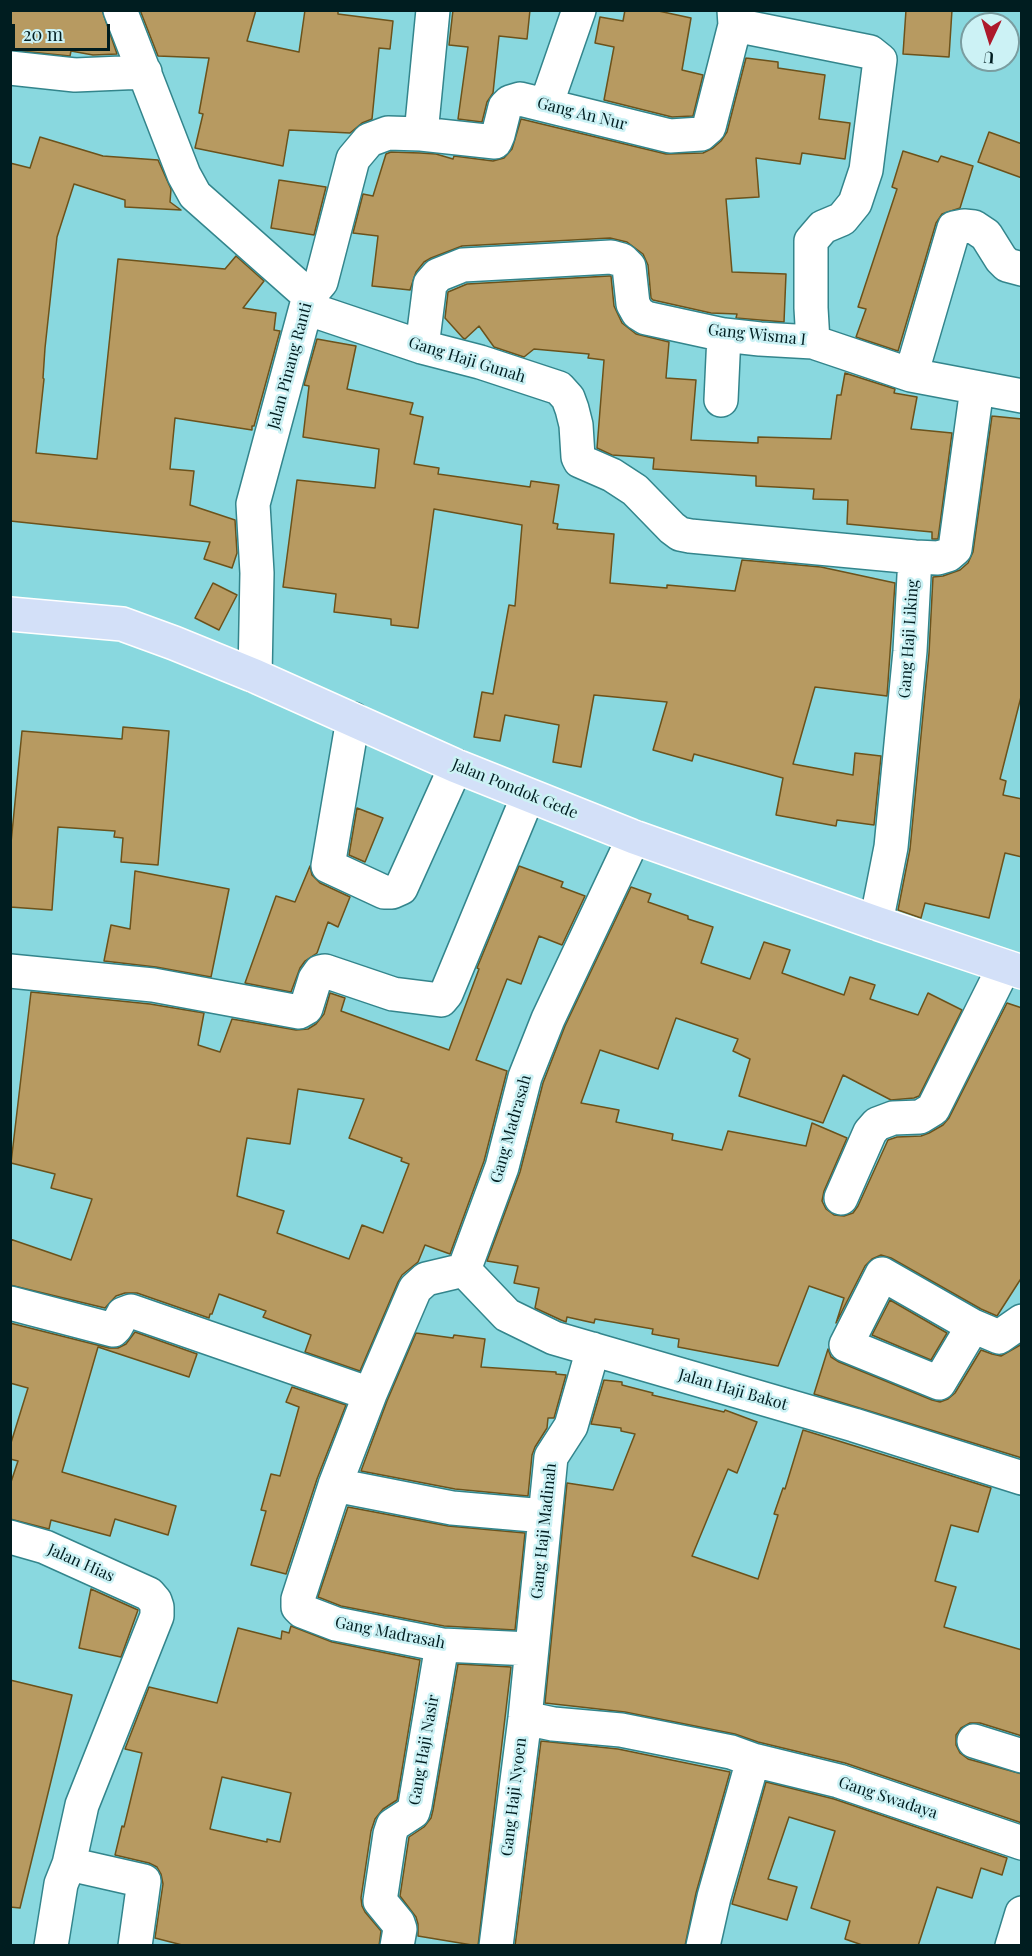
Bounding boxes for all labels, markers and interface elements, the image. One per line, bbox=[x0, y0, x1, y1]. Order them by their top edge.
scale bar bbox=[15, 12, 112, 50]
north arrow bbox=[960, 12, 1020, 72]
text: 20 m bbox=[23, 22, 63, 46]
text: U bbox=[983, 48, 995, 69]
street label: Gang An Nur bbox=[535, 94, 629, 134]
street label: Jalan Pinang Ranti bbox=[264, 300, 316, 432]
street label: Gang Wisma I bbox=[707, 320, 807, 350]
street label: Gang Haji Gunah bbox=[406, 333, 528, 387]
street label: Gang Haji Liking bbox=[895, 579, 923, 699]
street label: Jalan Pondok Gede bbox=[449, 755, 581, 823]
street label: Gang Madrasah bbox=[486, 1073, 536, 1185]
street label: Jalan Haji Bakot bbox=[676, 1365, 790, 1415]
street label: Gang Haji Madinah bbox=[527, 1462, 561, 1600]
street label: Jalan Hias bbox=[45, 1540, 117, 1586]
street label: Gang Madrasah bbox=[333, 1613, 447, 1653]
street label: Gang Haji Nasir bbox=[405, 1693, 443, 1807]
street label: Gang Haji Nyoen bbox=[497, 1737, 531, 1857]
street label: Gang Swadaya bbox=[836, 1773, 940, 1823]

